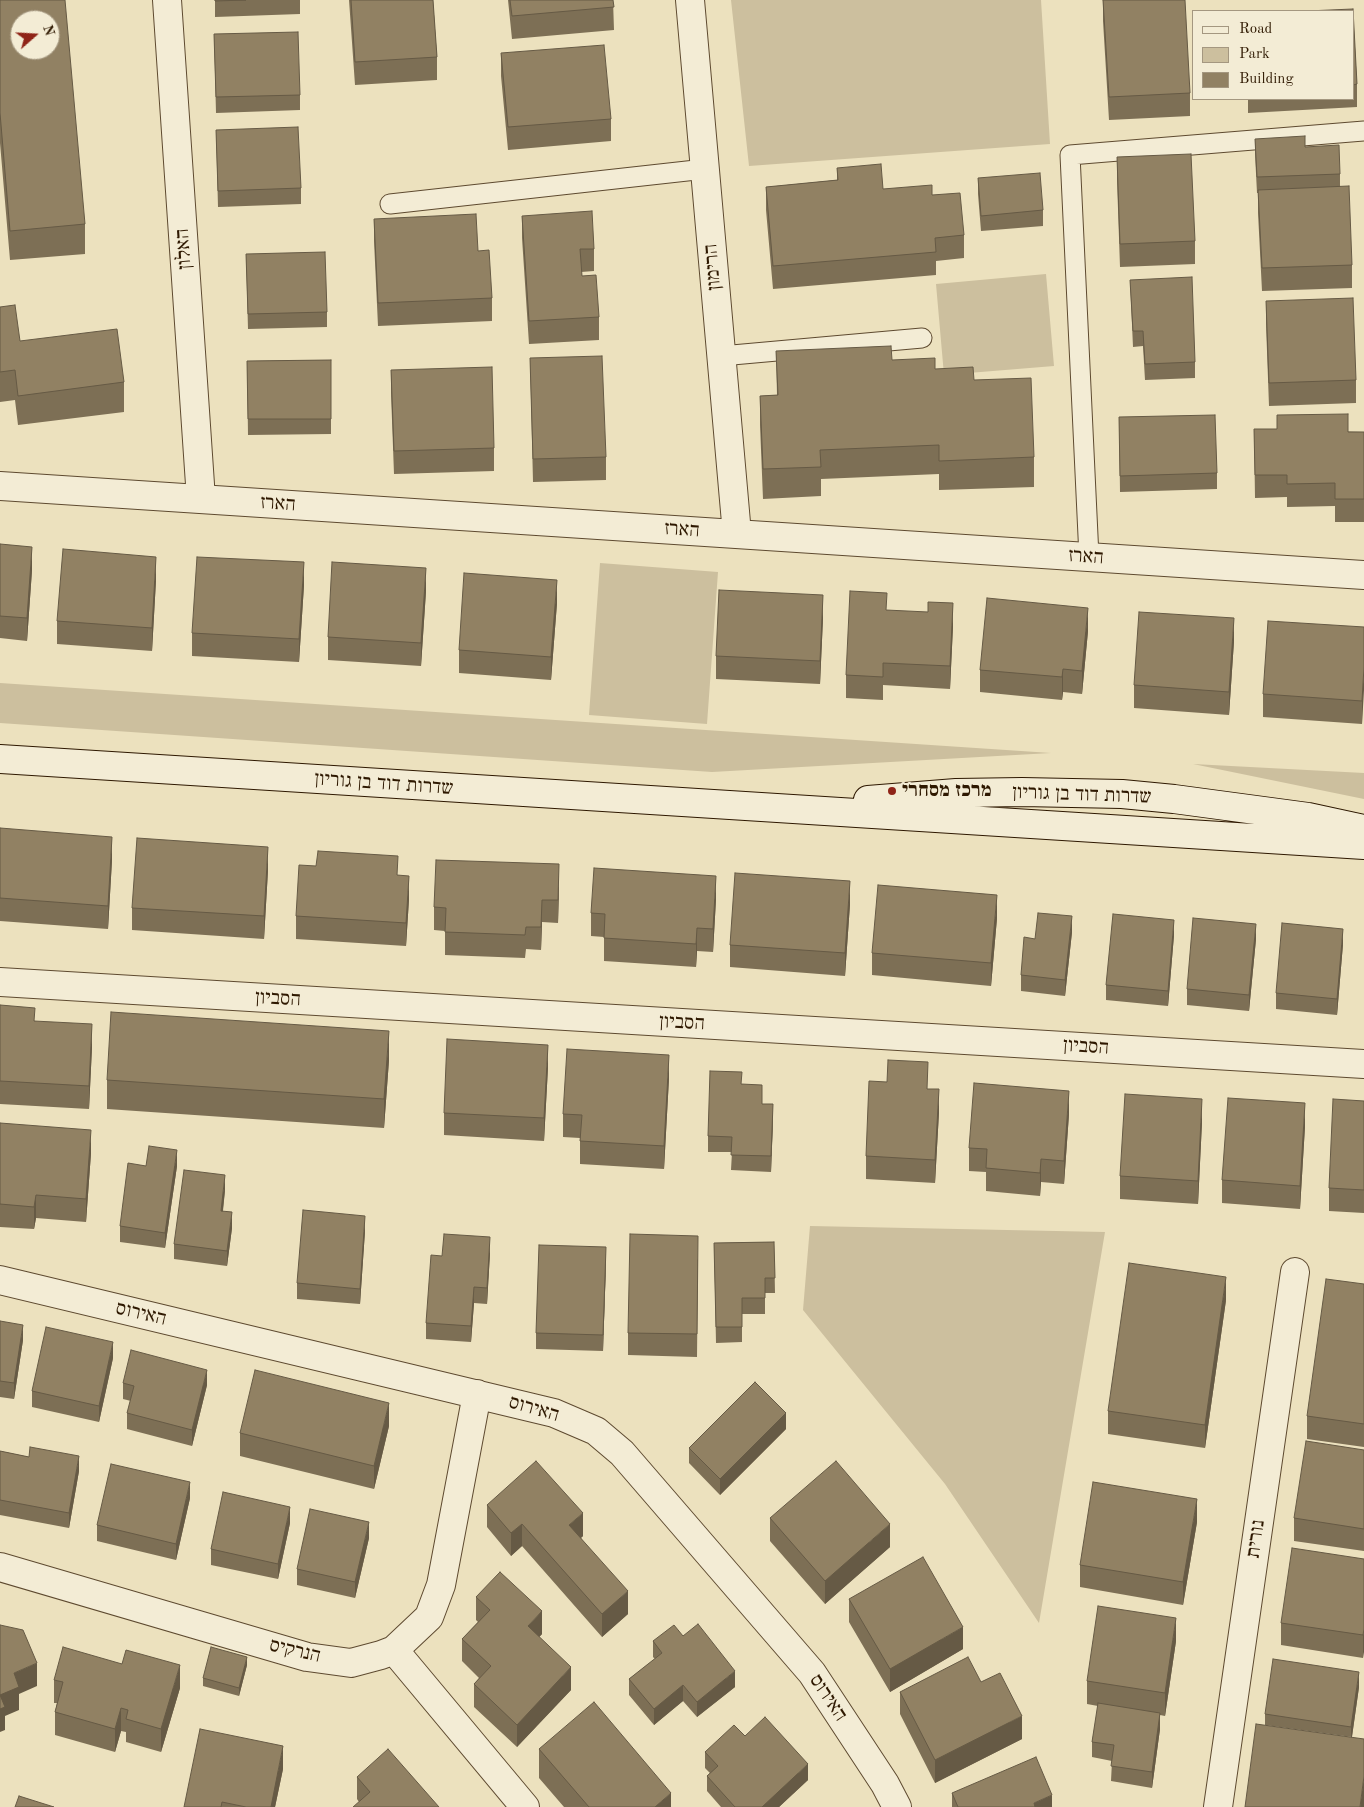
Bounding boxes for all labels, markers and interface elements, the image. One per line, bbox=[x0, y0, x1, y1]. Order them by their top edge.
north arrow bbox=[10, 10, 60, 60]
legend bbox=[1192, 10, 1354, 100]
text: Road bbox=[1239, 22, 1272, 37]
text: N bbox=[40, 23, 57, 38]
text: Park bbox=[1239, 47, 1270, 62]
text: Building bbox=[1239, 72, 1294, 87]
street label: האלון bbox=[171, 228, 197, 270]
street label: הרימון bbox=[699, 243, 727, 291]
street label: הארז bbox=[259, 491, 297, 517]
street label: הארז bbox=[663, 517, 701, 543]
street label: הארז bbox=[1067, 544, 1105, 570]
street label: שדרות דוד בן גוריון bbox=[314, 767, 454, 801]
place label: מרכז מסחרי bbox=[902, 779, 991, 803]
street label: שדרות דוד בן גוריון bbox=[1012, 781, 1152, 809]
marker: מרכז מסחרי bbox=[886, 785, 898, 797]
street label: הסביון bbox=[255, 986, 301, 1012]
street label: הסביון bbox=[659, 1010, 705, 1036]
street label: הסביון bbox=[1062, 1033, 1110, 1061]
street label: האירוס bbox=[113, 1297, 169, 1331]
street label: האירוס bbox=[506, 1390, 562, 1428]
street label: נורית bbox=[1241, 1518, 1271, 1560]
street label: הנרקיס bbox=[267, 1633, 323, 1669]
street label: האירוס bbox=[804, 1670, 852, 1726]

